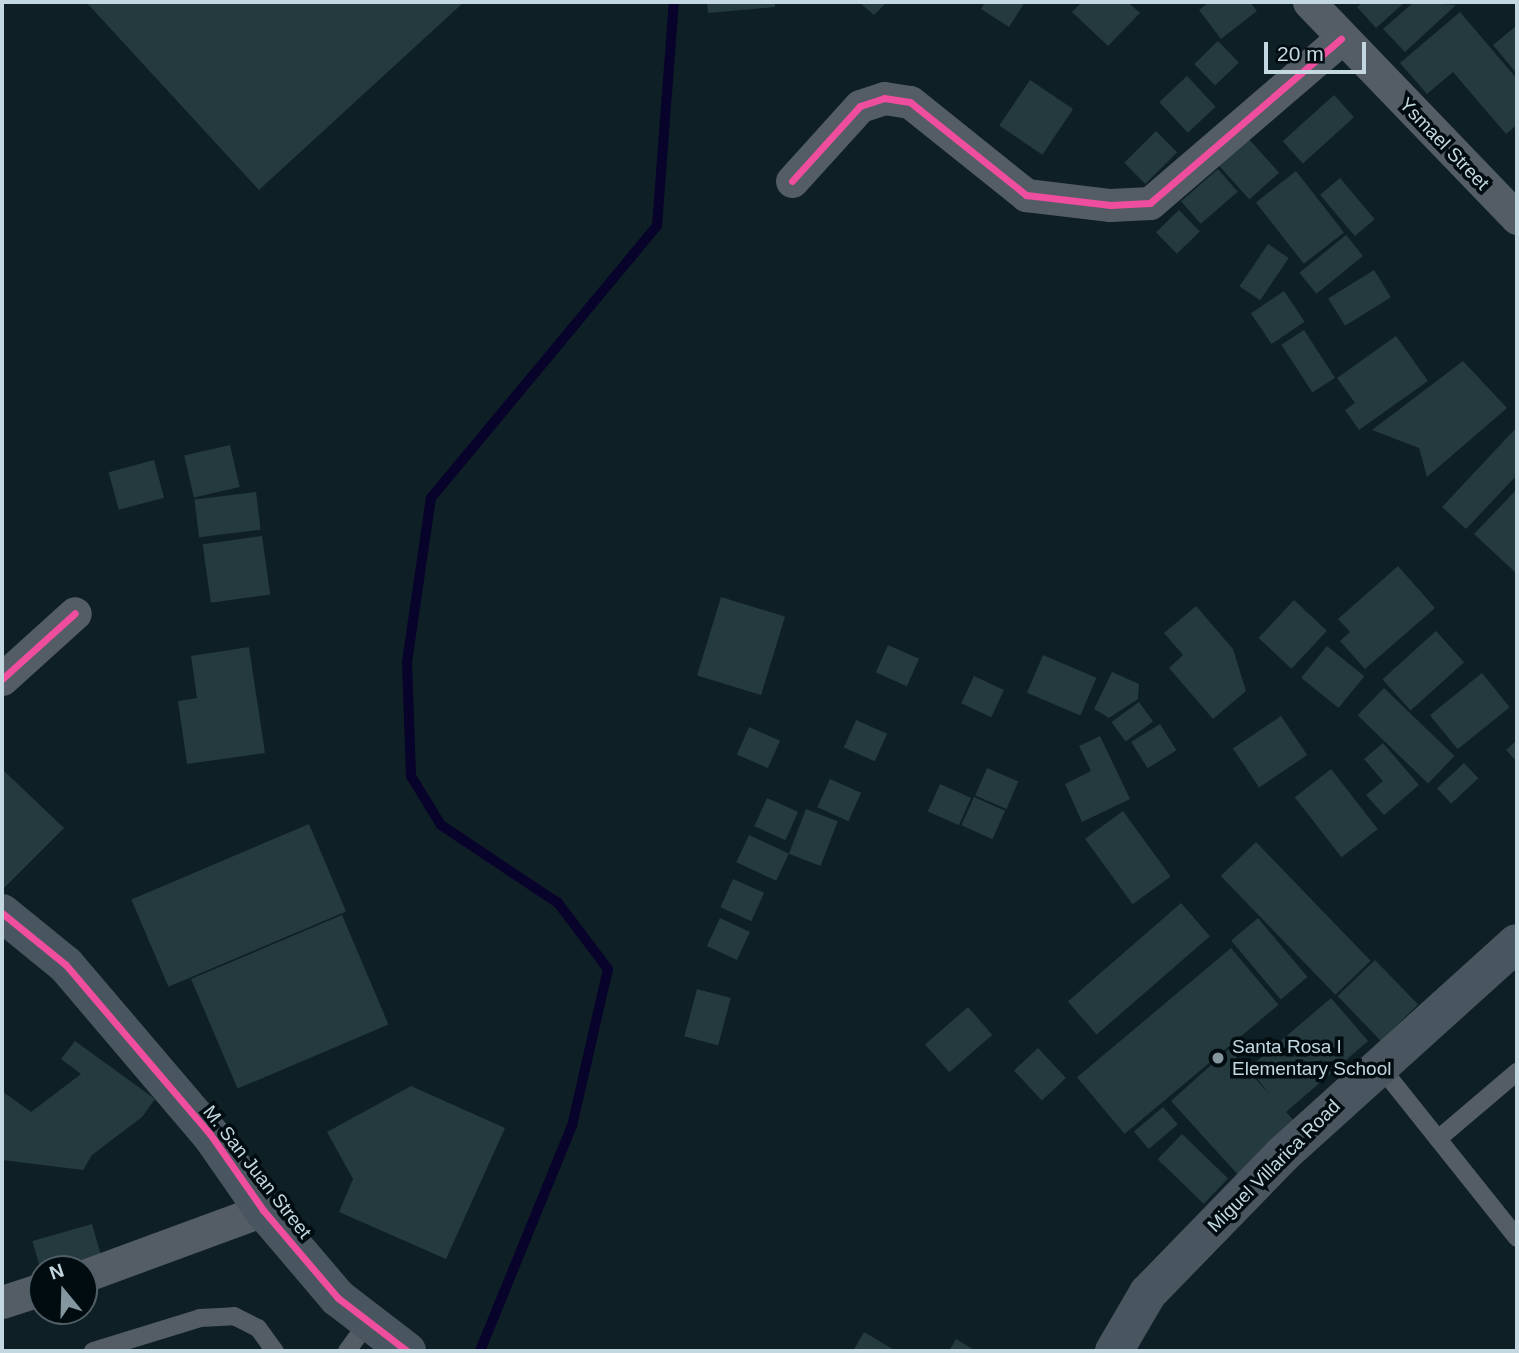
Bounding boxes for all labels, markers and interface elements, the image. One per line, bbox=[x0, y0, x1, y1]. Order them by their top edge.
scale bar bbox=[1267, 28, 1368, 72]
text: 20 m bbox=[1277, 42, 1324, 65]
street label: Ysmael Street bbox=[1394, 93, 1494, 195]
place label: Santa Rosa I Elementary School bbox=[1232, 1036, 1391, 1080]
marker: Santa Rosa I Elementary School bbox=[1210, 1050, 1226, 1066]
street label: Miguel Villarica Road bbox=[1203, 1095, 1345, 1237]
street label: M. San Juan Street bbox=[198, 1101, 316, 1243]
north arrow bbox=[28, 1255, 98, 1325]
text: N bbox=[47, 1259, 67, 1284]

